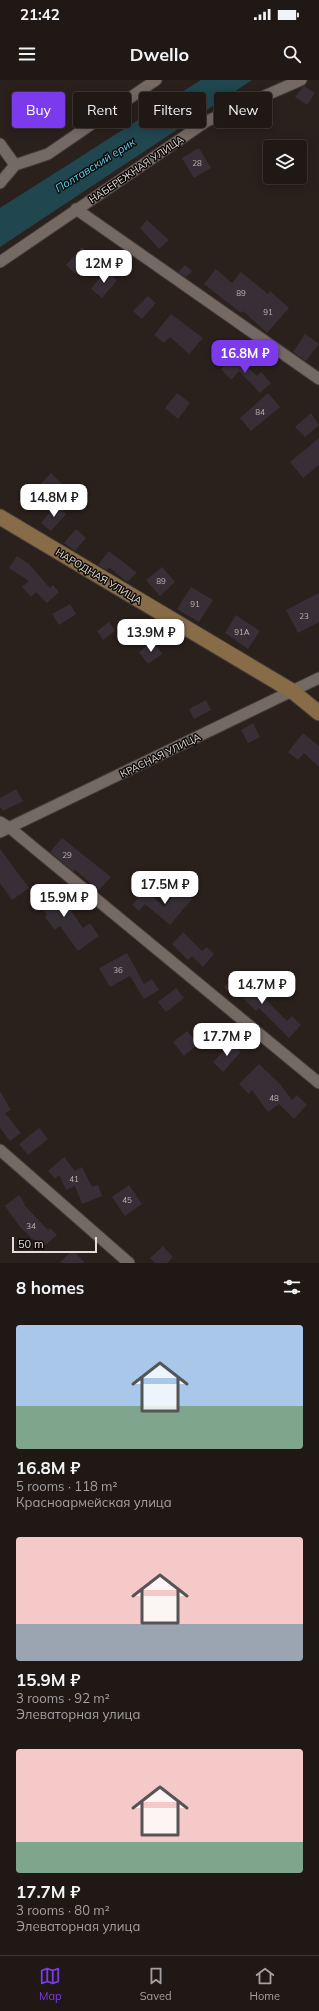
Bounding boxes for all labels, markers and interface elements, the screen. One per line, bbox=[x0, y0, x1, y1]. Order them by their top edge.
text: 21:42 bbox=[20, 5, 60, 24]
icon: menu bbox=[16, 43, 38, 65]
text: Dwello bbox=[130, 43, 189, 66]
icon: search bbox=[281, 43, 303, 65]
chip: Buy bbox=[12, 92, 65, 128]
chip: Rent bbox=[73, 92, 131, 128]
chip: Filters bbox=[139, 92, 206, 128]
chip: New bbox=[214, 92, 272, 128]
street label: НАБЕРЕЖНАЯ УЛИЦА bbox=[86, 132, 187, 206]
water label: Полтавский ерик bbox=[52, 134, 139, 195]
map controls bbox=[263, 140, 307, 184]
button: layers bbox=[263, 140, 307, 184]
house number: 28 bbox=[192, 158, 202, 168]
pin: 12M ₽ bbox=[76, 250, 132, 284]
text: 12M ₽ bbox=[85, 255, 123, 271]
house number: 89 bbox=[236, 288, 246, 298]
house number: 91 bbox=[263, 307, 273, 317]
pin: 16.8M ₽ bbox=[208, 340, 282, 374]
text: 16.8M ₽ bbox=[220, 345, 270, 361]
house number: 84 bbox=[255, 407, 265, 417]
pin: 14.8M ₽ bbox=[17, 484, 91, 518]
text: 14.8M ₽ bbox=[29, 489, 79, 505]
street label: НАРОДНАЯ УЛИЦА bbox=[53, 545, 145, 608]
house number: 89 bbox=[156, 576, 166, 586]
house number: 91 bbox=[190, 599, 200, 609]
house number: 23 bbox=[299, 611, 309, 621]
pin: 13.9M ₽ bbox=[114, 619, 188, 653]
text: 13.9M ₽ bbox=[126, 624, 176, 640]
house number: 91А bbox=[234, 627, 250, 637]
street label: КРАСНАЯ УЛИЦА bbox=[118, 730, 203, 781]
house number: 29 bbox=[62, 850, 72, 860]
pin: 17.5M ₽ bbox=[128, 871, 202, 905]
text: 17.5M ₽ bbox=[140, 876, 190, 892]
pin: 15.9M ₽ bbox=[27, 884, 101, 918]
text: 15.9M ₽ bbox=[39, 889, 89, 905]
house number: 36 bbox=[113, 965, 123, 975]
pin: 14.7M ₽ bbox=[225, 971, 299, 1005]
text: 14.7M ₽ bbox=[237, 976, 287, 992]
pin: 17.7M ₽ bbox=[190, 1023, 264, 1057]
text: 17.7M ₽ bbox=[202, 1028, 252, 1044]
house number: 48 bbox=[269, 1093, 279, 1103]
house number: 41 bbox=[69, 1174, 79, 1184]
house number: 45 bbox=[122, 1195, 132, 1205]
house number: 34 bbox=[26, 1221, 36, 1231]
scale bar bbox=[12, 1235, 97, 1254]
text: 50 m bbox=[18, 1237, 44, 1251]
icon: filters bbox=[281, 1276, 303, 1298]
text: 8 homes bbox=[16, 1277, 84, 1298]
icon: home bbox=[124, 1351, 196, 1423]
text: 16.8M ₽ bbox=[16, 1457, 80, 1478]
text: 5 rooms · 118 m² bbox=[16, 1478, 117, 1494]
text: Красноармейская улица bbox=[16, 1494, 172, 1510]
icon: home bbox=[124, 1563, 196, 1635]
text: 15.9M ₽ bbox=[16, 1669, 80, 1690]
text: 3 rooms · 92 m² bbox=[16, 1690, 110, 1706]
text: Элеваторная улица bbox=[16, 1706, 140, 1722]
icon: home bbox=[124, 1775, 196, 1847]
text: 17.7M ₽ bbox=[16, 1881, 80, 1902]
text: 3 rooms · 80 m² bbox=[16, 1902, 110, 1918]
text: Элеваторная улица bbox=[16, 1918, 140, 1934]
tab: Map bbox=[39, 1965, 62, 2003]
tab: Saved bbox=[140, 1965, 172, 2003]
tab: Home bbox=[250, 1965, 280, 2003]

